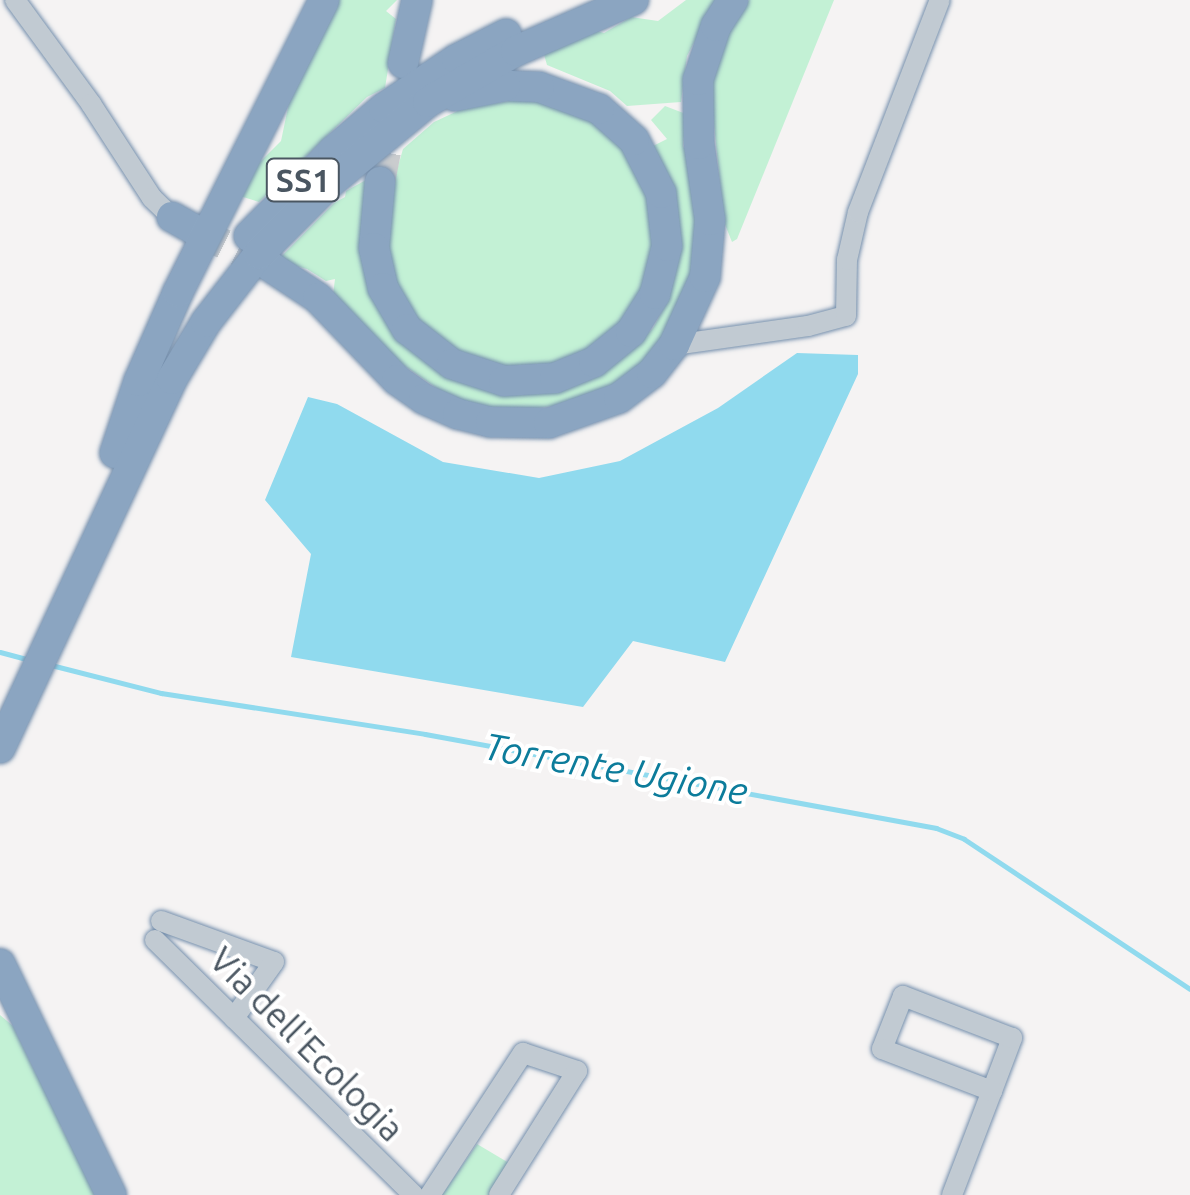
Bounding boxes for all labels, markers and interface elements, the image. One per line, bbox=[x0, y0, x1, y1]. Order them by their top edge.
road number: SS1 bbox=[266, 153, 340, 207]
water label: Torrente Ugione bbox=[481, 723, 751, 815]
street label: Via dell'Ecologia bbox=[201, 938, 413, 1150]

